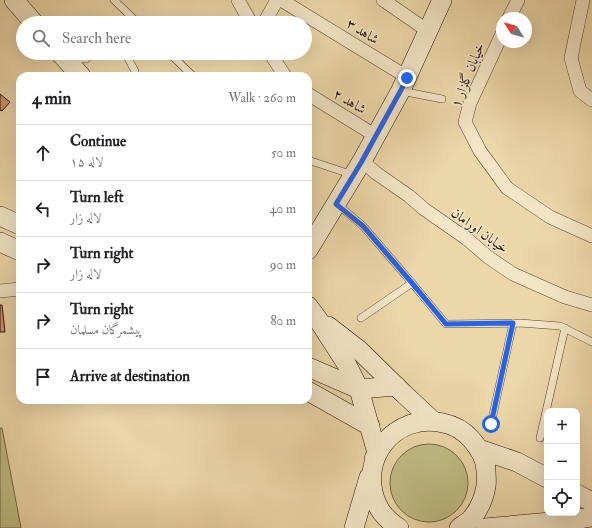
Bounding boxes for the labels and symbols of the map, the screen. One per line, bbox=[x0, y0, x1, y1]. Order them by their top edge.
north arrow bbox=[496, 12, 532, 48]
street label: شاهد ۳ bbox=[343, 15, 382, 48]
street label: خیابان گلزار ۱ bbox=[447, 40, 488, 110]
route end bbox=[398, 69, 416, 87]
street label: شاهد ۲ bbox=[330, 85, 369, 118]
street label: خیابان اورامان bbox=[448, 204, 512, 257]
route start bbox=[482, 415, 500, 433]

